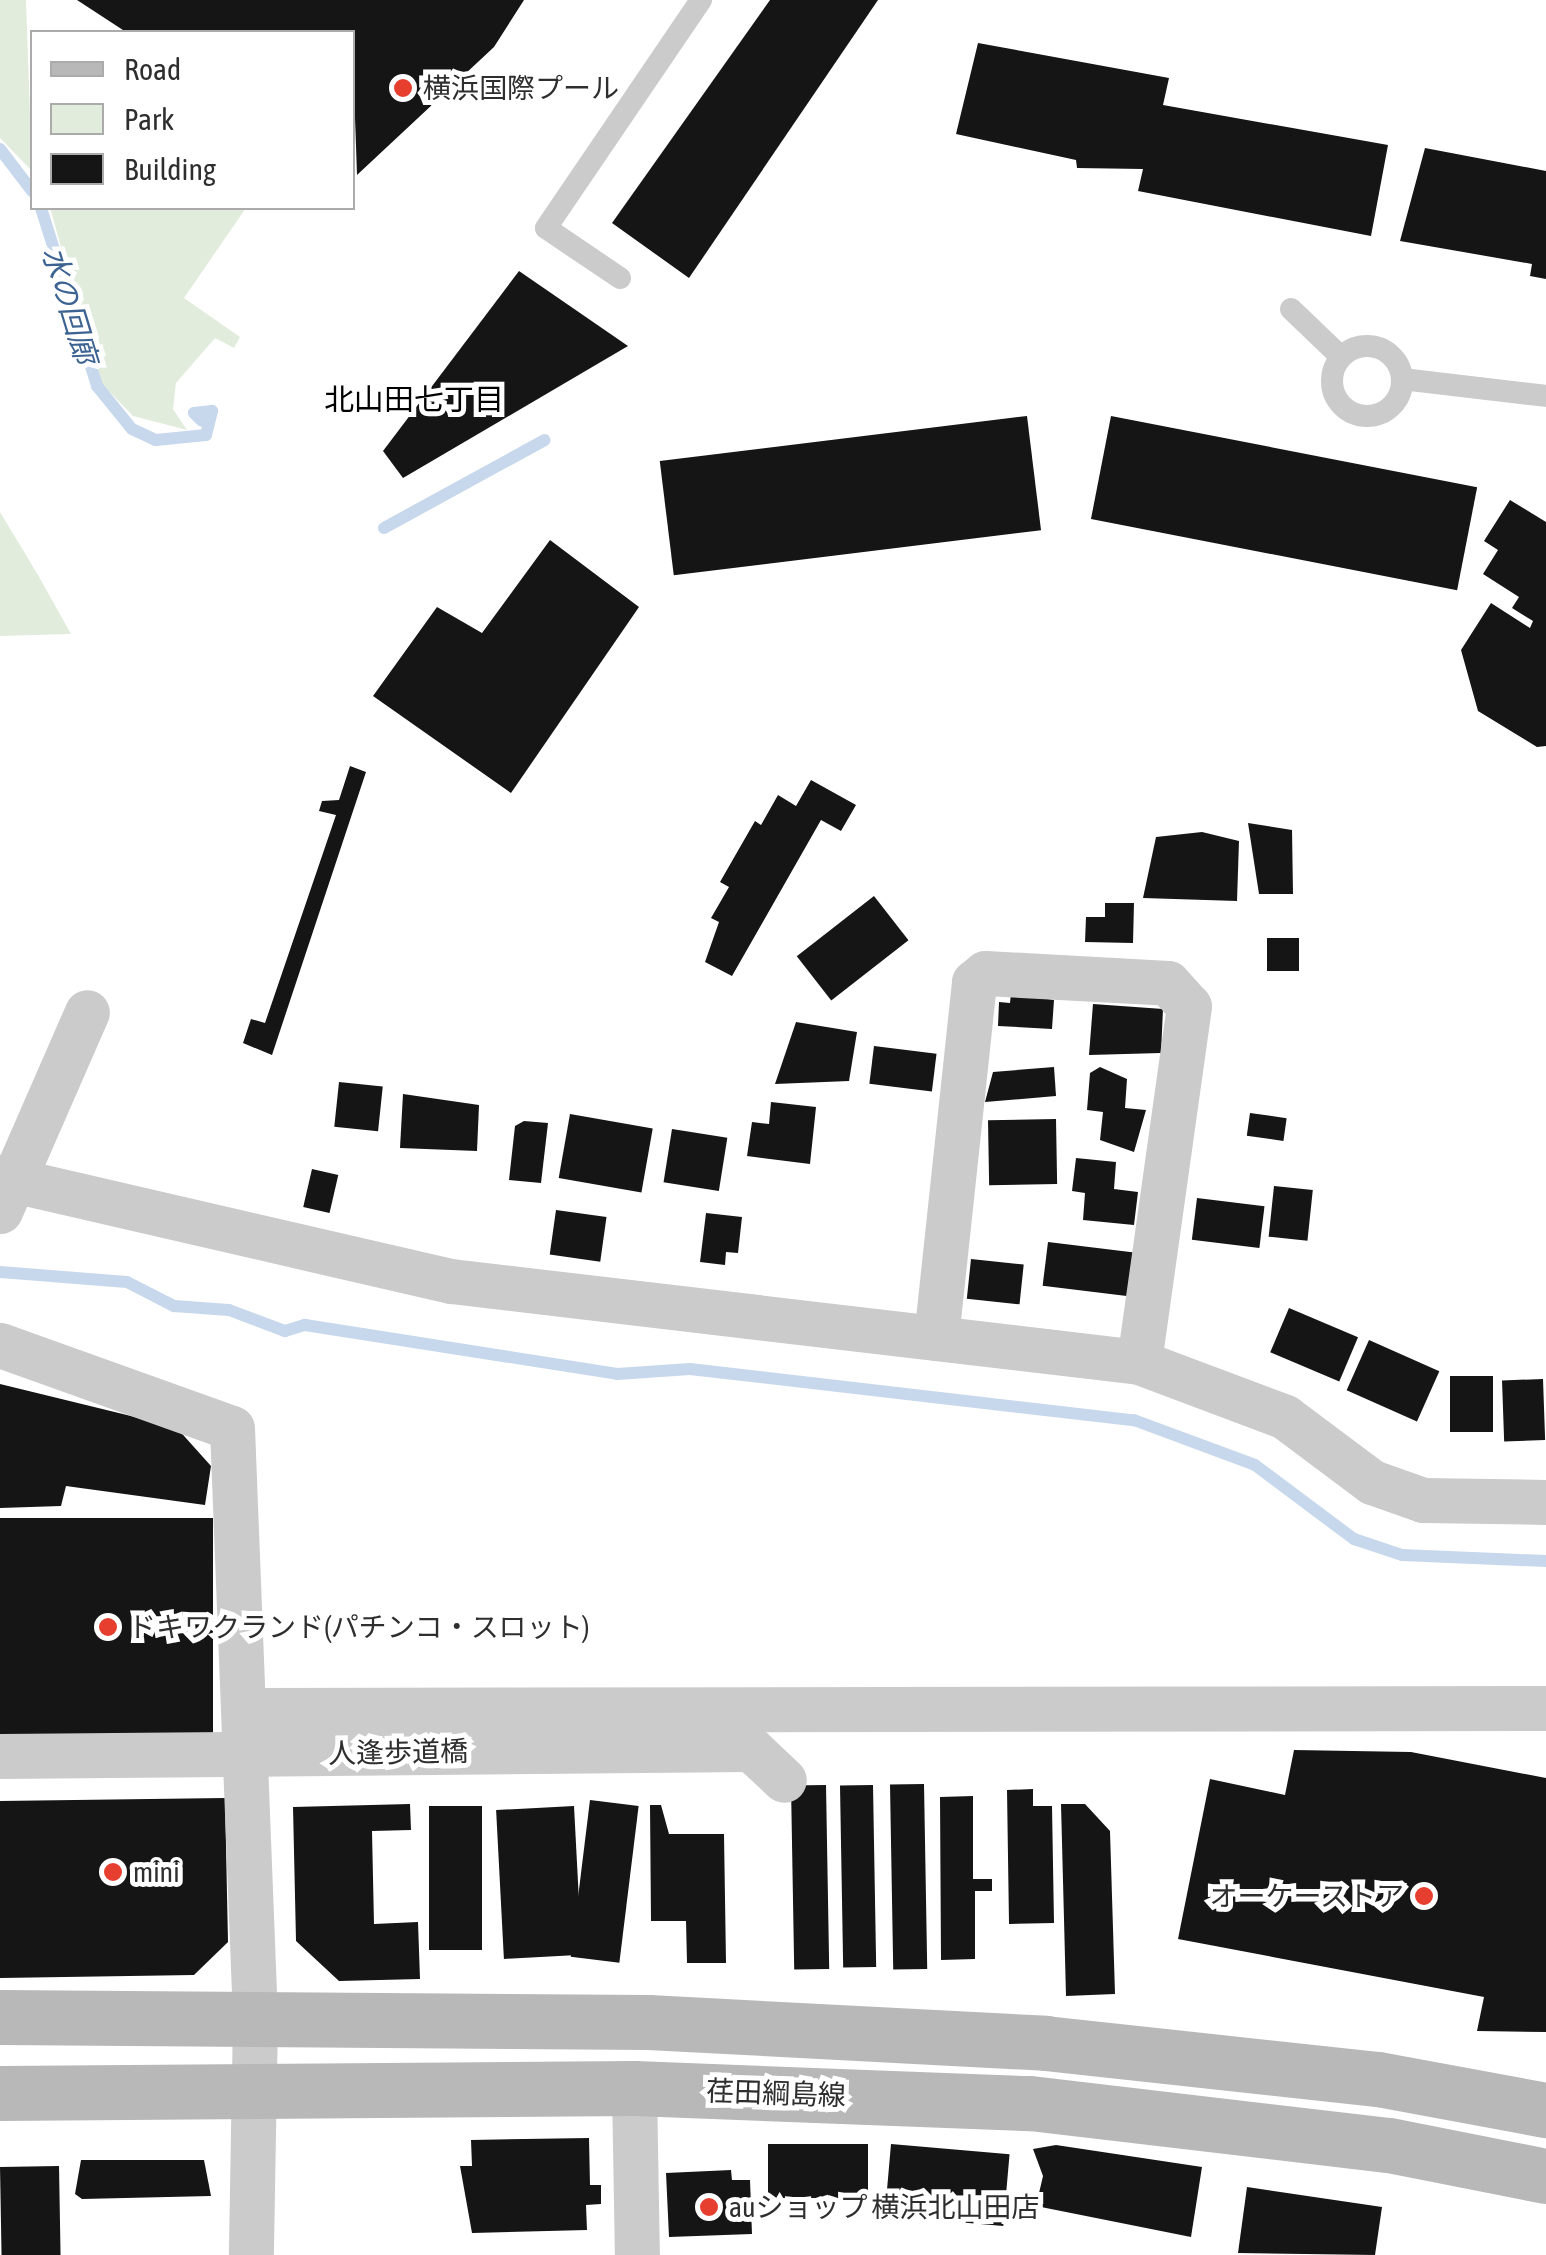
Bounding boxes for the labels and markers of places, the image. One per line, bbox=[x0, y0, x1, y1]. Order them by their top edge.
place label: 横浜国際プール bbox=[423, 71, 619, 105]
marker: 横浜国際プール bbox=[392, 77, 414, 99]
place label: ドキワクランド(パチンコ・スロット) bbox=[128, 1610, 589, 1644]
marker: ドキワクランド(パチンコ・スロット) bbox=[97, 1616, 119, 1638]
place label: mini bbox=[133, 1855, 180, 1889]
marker: mini bbox=[102, 1861, 124, 1883]
place label: オーケーストア bbox=[1208, 1879, 1404, 1913]
marker: オーケーストア bbox=[1413, 1885, 1435, 1907]
place label: auショップ 横浜北山田店 bbox=[729, 2190, 1039, 2224]
marker: auショップ 横浜北山田店 bbox=[698, 2196, 720, 2218]

